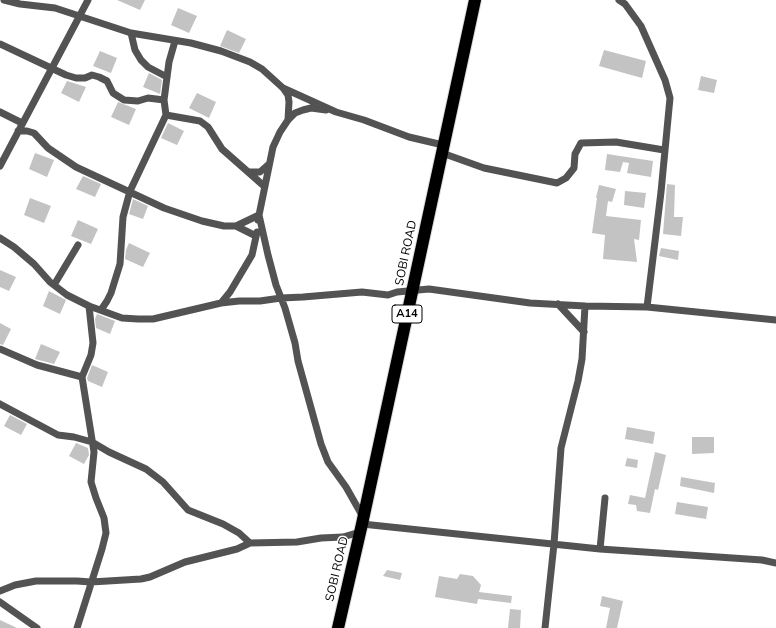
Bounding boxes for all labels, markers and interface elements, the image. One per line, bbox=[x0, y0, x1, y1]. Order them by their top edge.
street label: SOBI ROAD bbox=[392, 219, 420, 287]
road number: A14 bbox=[392, 305, 422, 323]
street label: SOBI ROAD bbox=[323, 535, 351, 603]

